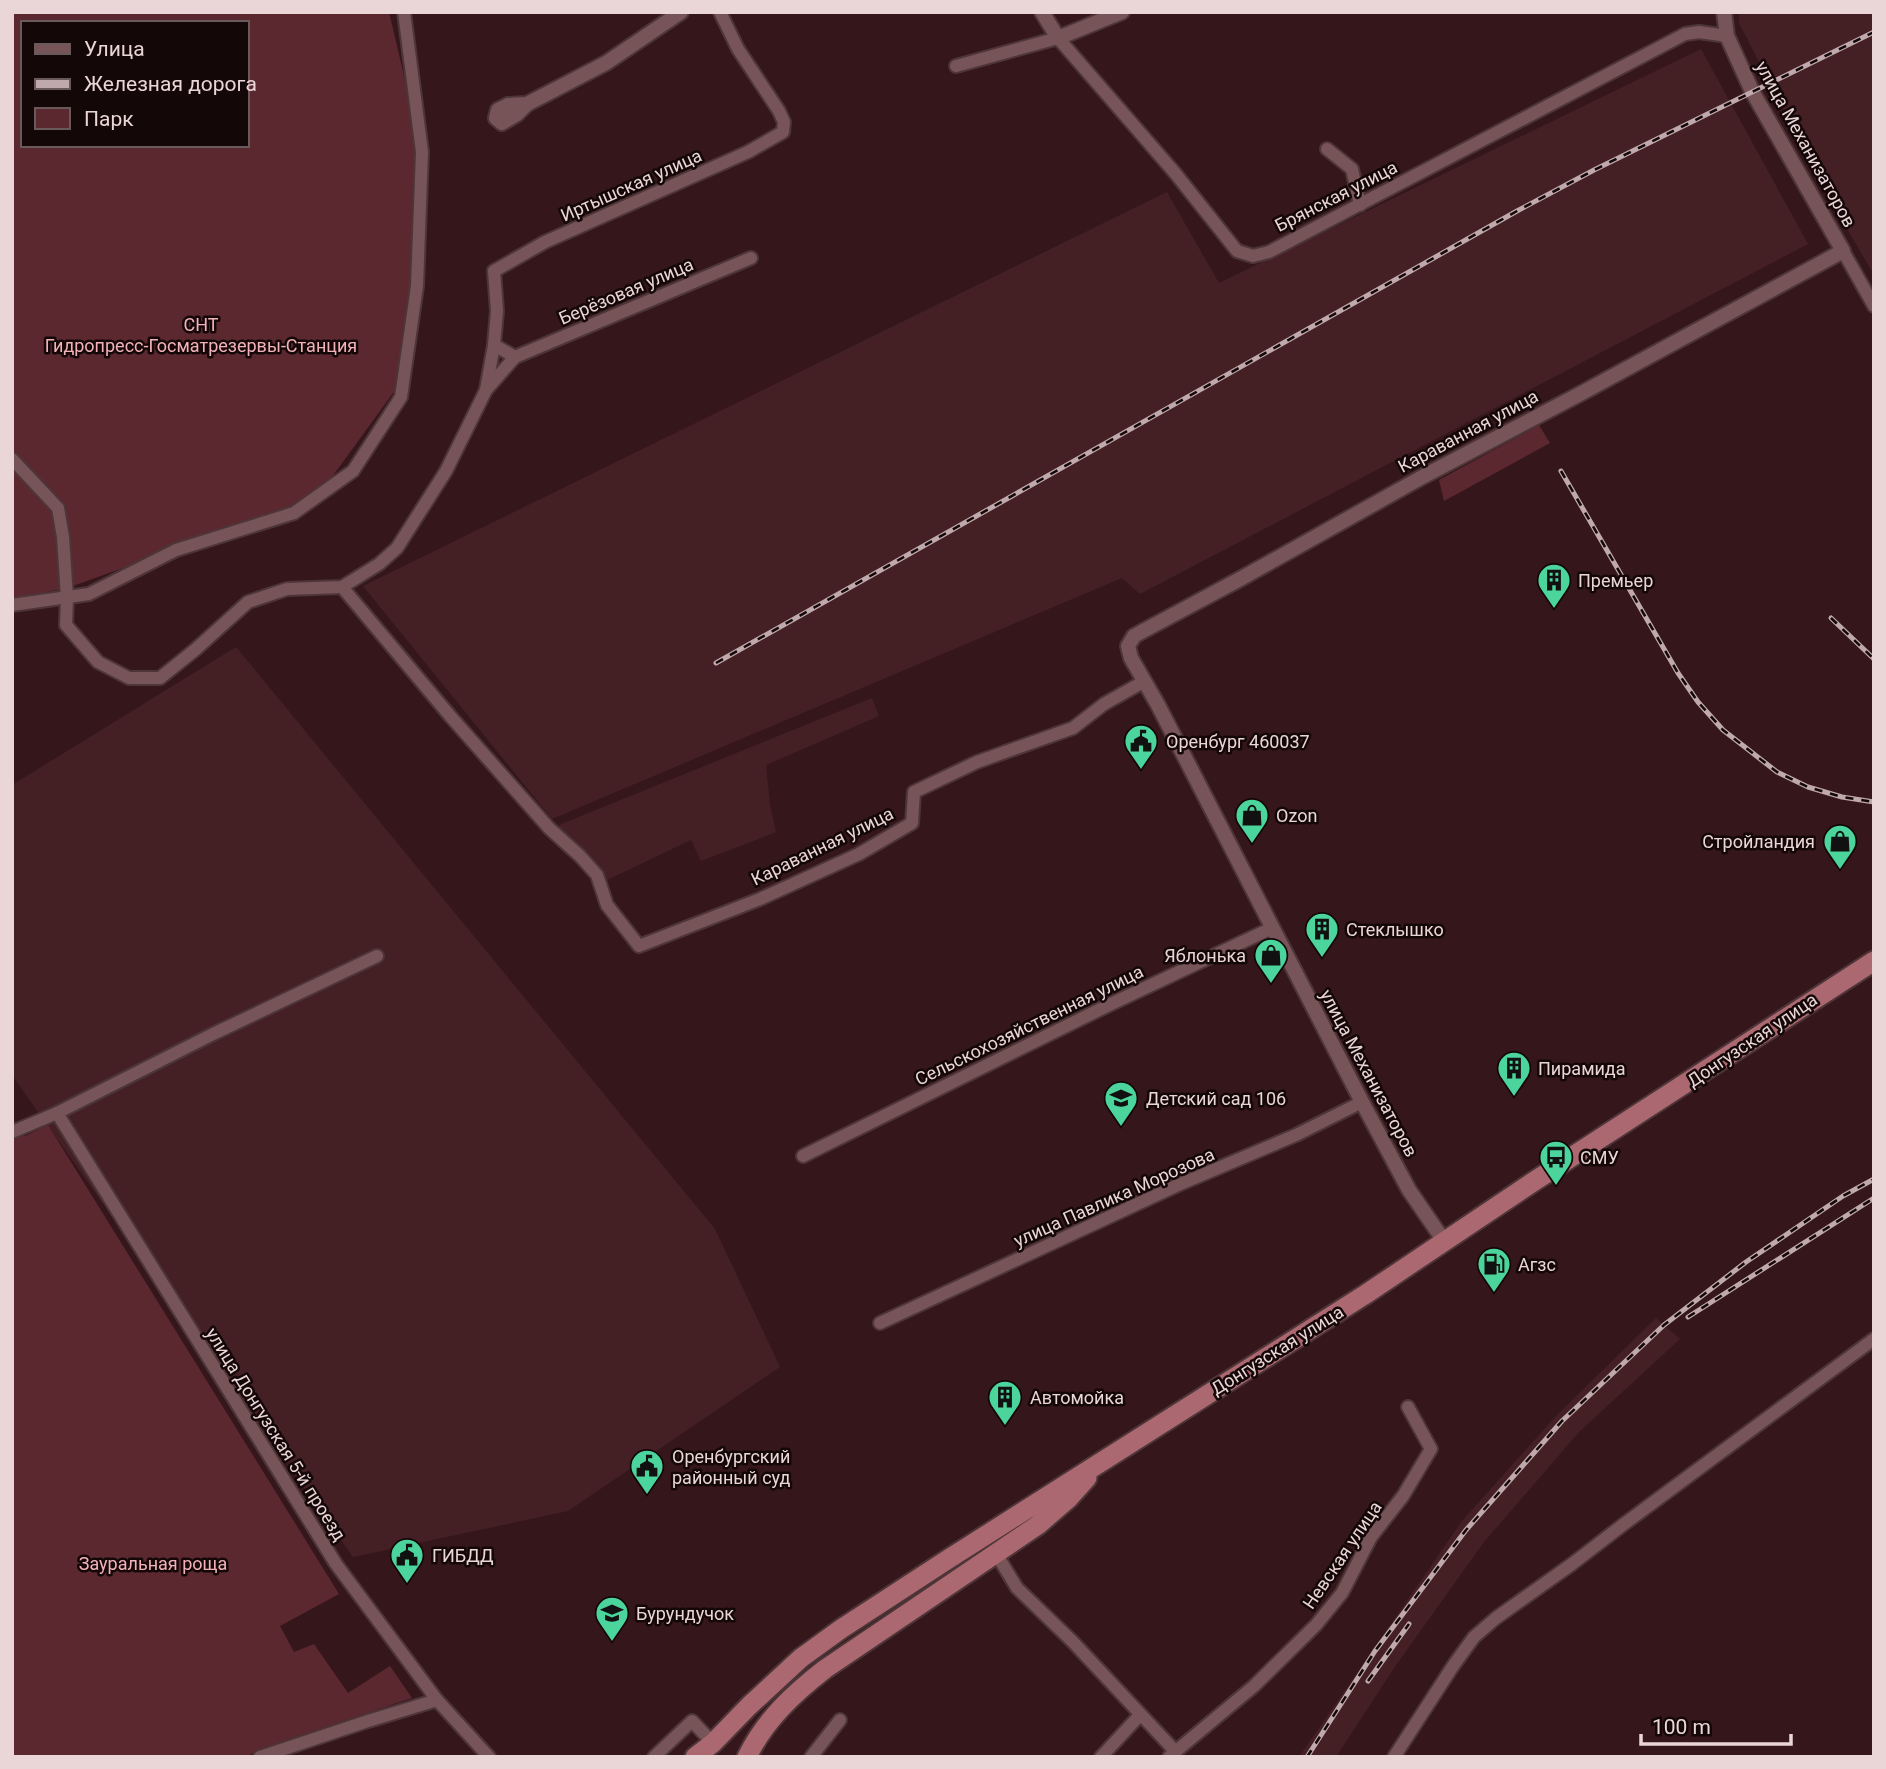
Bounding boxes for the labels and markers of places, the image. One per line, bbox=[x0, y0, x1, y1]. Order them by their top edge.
building icon: Премьер bbox=[1535, 561, 1573, 610]
place label: Премьер bbox=[1578, 570, 1653, 591]
public building icon: Оренбург 460037 bbox=[1122, 722, 1160, 771]
place label: Оренбург 460037 bbox=[1166, 731, 1310, 752]
shop icon: Ozon bbox=[1233, 796, 1271, 845]
place label: Ozon bbox=[1276, 805, 1317, 826]
shop icon: Стройландия bbox=[1821, 822, 1859, 871]
place label: Стройландия bbox=[1702, 831, 1815, 852]
building icon: Стеклышко bbox=[1303, 910, 1341, 959]
place label: Стеклышко bbox=[1346, 919, 1444, 940]
shop icon: Яблонька bbox=[1252, 936, 1290, 985]
place label: Яблонька bbox=[1164, 945, 1246, 966]
building icon: Пирамида bbox=[1495, 1049, 1533, 1098]
place label: Пирамида bbox=[1538, 1058, 1626, 1079]
school or university icon: Детский сад 106 bbox=[1102, 1079, 1140, 1128]
place label: Детский сад 106 bbox=[1146, 1088, 1286, 1109]
bus stop icon: СМУ bbox=[1537, 1138, 1575, 1187]
place label: СМУ bbox=[1580, 1147, 1619, 1168]
fuel station icon: Агзс bbox=[1475, 1245, 1513, 1294]
place label: Агзс bbox=[1518, 1254, 1556, 1275]
building icon: Автомойка bbox=[986, 1378, 1024, 1427]
place label: Автомойка bbox=[1030, 1387, 1124, 1408]
place label: Оренбургский районный суд bbox=[672, 1446, 791, 1488]
public building icon: Оренбургский районный суд bbox=[628, 1447, 666, 1496]
public building icon: ГИБДД bbox=[388, 1536, 426, 1585]
place label: ГИБДД bbox=[432, 1545, 494, 1566]
school or university icon: Бурундучок bbox=[593, 1594, 631, 1643]
place label: Бурундучок bbox=[636, 1603, 734, 1624]

